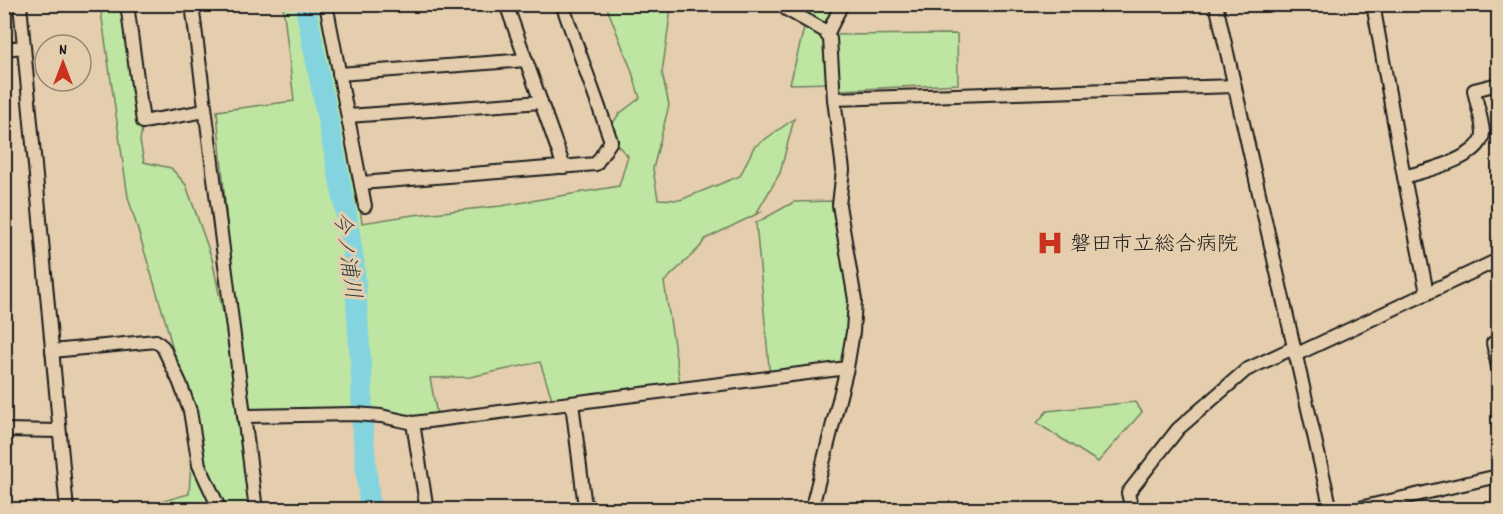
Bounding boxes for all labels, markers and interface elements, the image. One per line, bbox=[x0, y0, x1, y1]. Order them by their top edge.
north arrow bbox=[33, 33, 93, 93]
text: N bbox=[59, 39, 67, 62]
water label: 今ノ浦川 bbox=[324, 210, 367, 301]
hospital icon: 磐田市立総合病院 bbox=[1035, 228, 1065, 258]
place label: 磐田市立総合病院 bbox=[1070, 231, 1238, 261]

